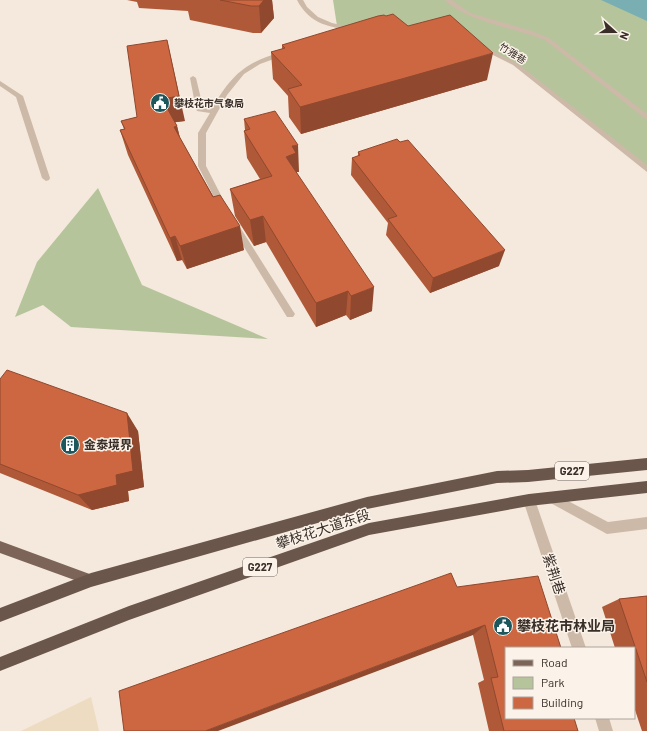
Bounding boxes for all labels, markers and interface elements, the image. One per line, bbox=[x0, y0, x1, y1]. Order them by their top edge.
north arrow bbox=[595, 12, 635, 52]
text: N bbox=[617, 30, 632, 42]
street label: 竹雅巷 bbox=[497, 40, 529, 66]
public building icon: 攀枝花市气象局 bbox=[149, 92, 171, 114]
place label: 攀枝花市气象局 bbox=[174, 97, 244, 109]
building icon: 金泰境界 bbox=[59, 434, 81, 456]
place label: 金泰境界 bbox=[84, 437, 132, 451]
road number: G227 bbox=[555, 462, 589, 480]
street label: 攀枝花大道东段 bbox=[274, 505, 372, 552]
street label: 紫荆巷 bbox=[540, 551, 569, 596]
road number: G227 bbox=[243, 558, 277, 576]
public building icon: 攀枝花市林业局 bbox=[492, 615, 514, 637]
place label: 攀枝花市林业局 bbox=[517, 617, 615, 634]
legend bbox=[505, 647, 635, 719]
text: Road bbox=[541, 655, 568, 669]
text: Park bbox=[541, 675, 565, 689]
text: Building bbox=[541, 695, 583, 709]

